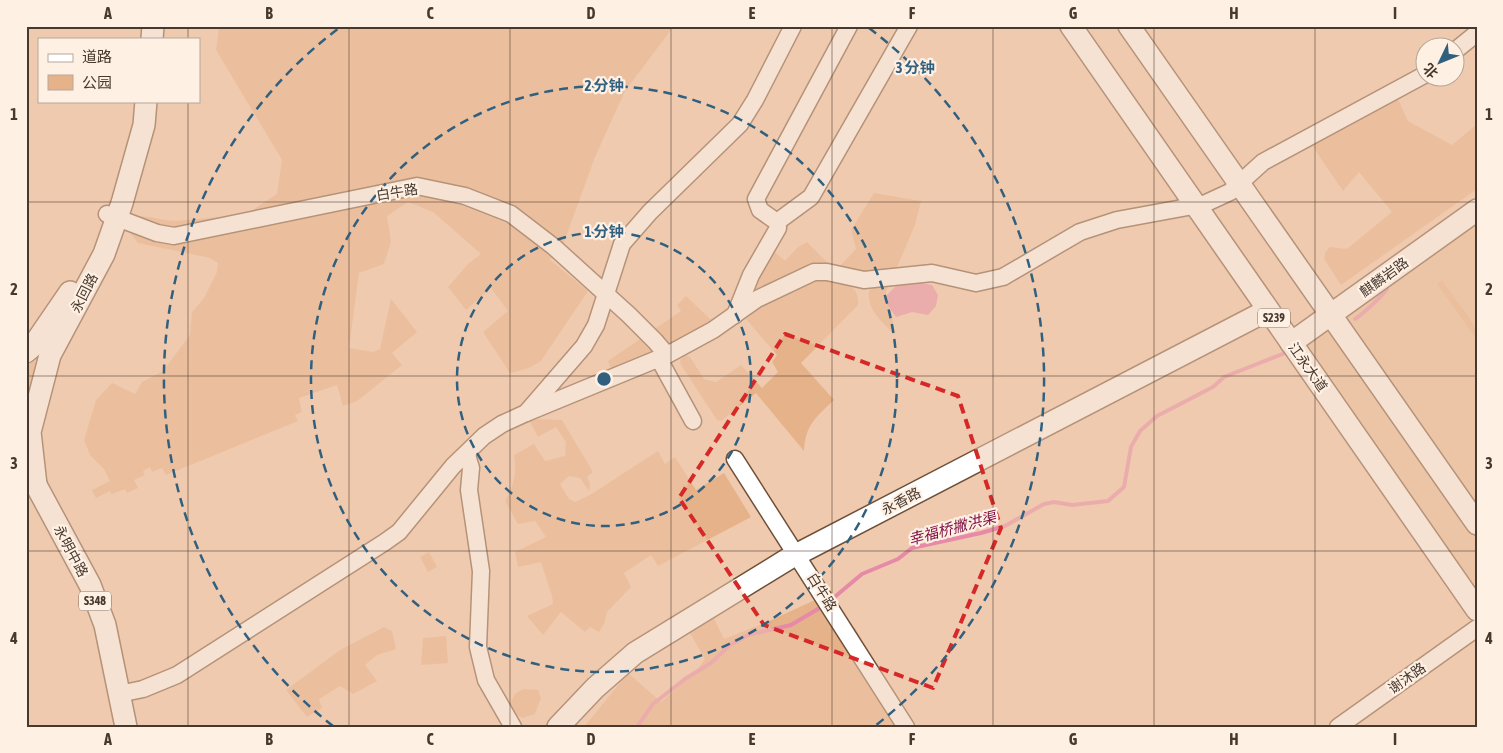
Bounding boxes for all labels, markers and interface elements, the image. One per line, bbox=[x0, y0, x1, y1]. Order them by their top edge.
text: A bbox=[103, 4, 112, 22]
text: B bbox=[265, 4, 273, 22]
text: C bbox=[426, 4, 434, 22]
text: D bbox=[587, 4, 596, 22]
text: E bbox=[749, 4, 756, 22]
text: F bbox=[909, 4, 916, 22]
text: G bbox=[1069, 4, 1078, 22]
text: H bbox=[1229, 4, 1239, 22]
text: I bbox=[1393, 4, 1397, 22]
legend bbox=[38, 38, 200, 102]
north arrow bbox=[1416, 38, 1466, 88]
text: 道路 bbox=[82, 48, 112, 65]
text: 3 分钟 bbox=[895, 59, 935, 76]
text: 北 bbox=[1420, 60, 1441, 81]
text: 公园 bbox=[82, 74, 112, 91]
text: 2 分钟 bbox=[584, 77, 624, 94]
text: 1 bbox=[10, 105, 18, 123]
text: 1 bbox=[1485, 105, 1493, 123]
street label: 白牛路 bbox=[375, 181, 419, 203]
text: 1 分钟 bbox=[584, 223, 624, 240]
street label: 麒麟岩路 bbox=[1357, 254, 1411, 300]
street label: 永回路 bbox=[67, 271, 101, 315]
text: 2 bbox=[10, 280, 18, 298]
text: 2 bbox=[1485, 280, 1493, 298]
road number: S239 bbox=[1258, 308, 1290, 328]
street label: 江永大道 bbox=[1285, 339, 1331, 395]
centre of rings bbox=[595, 370, 613, 388]
text: 3 bbox=[10, 454, 18, 472]
text: 3 bbox=[1485, 454, 1493, 472]
street label: 永香路 bbox=[879, 484, 923, 518]
water label: 幸福桥撇洪渠 bbox=[906, 508, 1000, 548]
street label: 永明中路 bbox=[51, 523, 91, 579]
street label: 白牛路 bbox=[804, 570, 840, 614]
road number: S348 bbox=[79, 592, 111, 610]
text: 4 bbox=[9, 629, 18, 647]
text: 4 bbox=[1484, 629, 1493, 647]
street label: 谢沐路 bbox=[1385, 659, 1429, 697]
text: A bbox=[103, 730, 112, 748]
text: B bbox=[265, 730, 273, 748]
text: C bbox=[426, 730, 434, 748]
text: D bbox=[587, 730, 596, 748]
text: E bbox=[749, 730, 756, 748]
text: F bbox=[909, 730, 916, 748]
text: G bbox=[1069, 730, 1078, 748]
text: H bbox=[1229, 730, 1239, 748]
text: I bbox=[1393, 730, 1397, 748]

